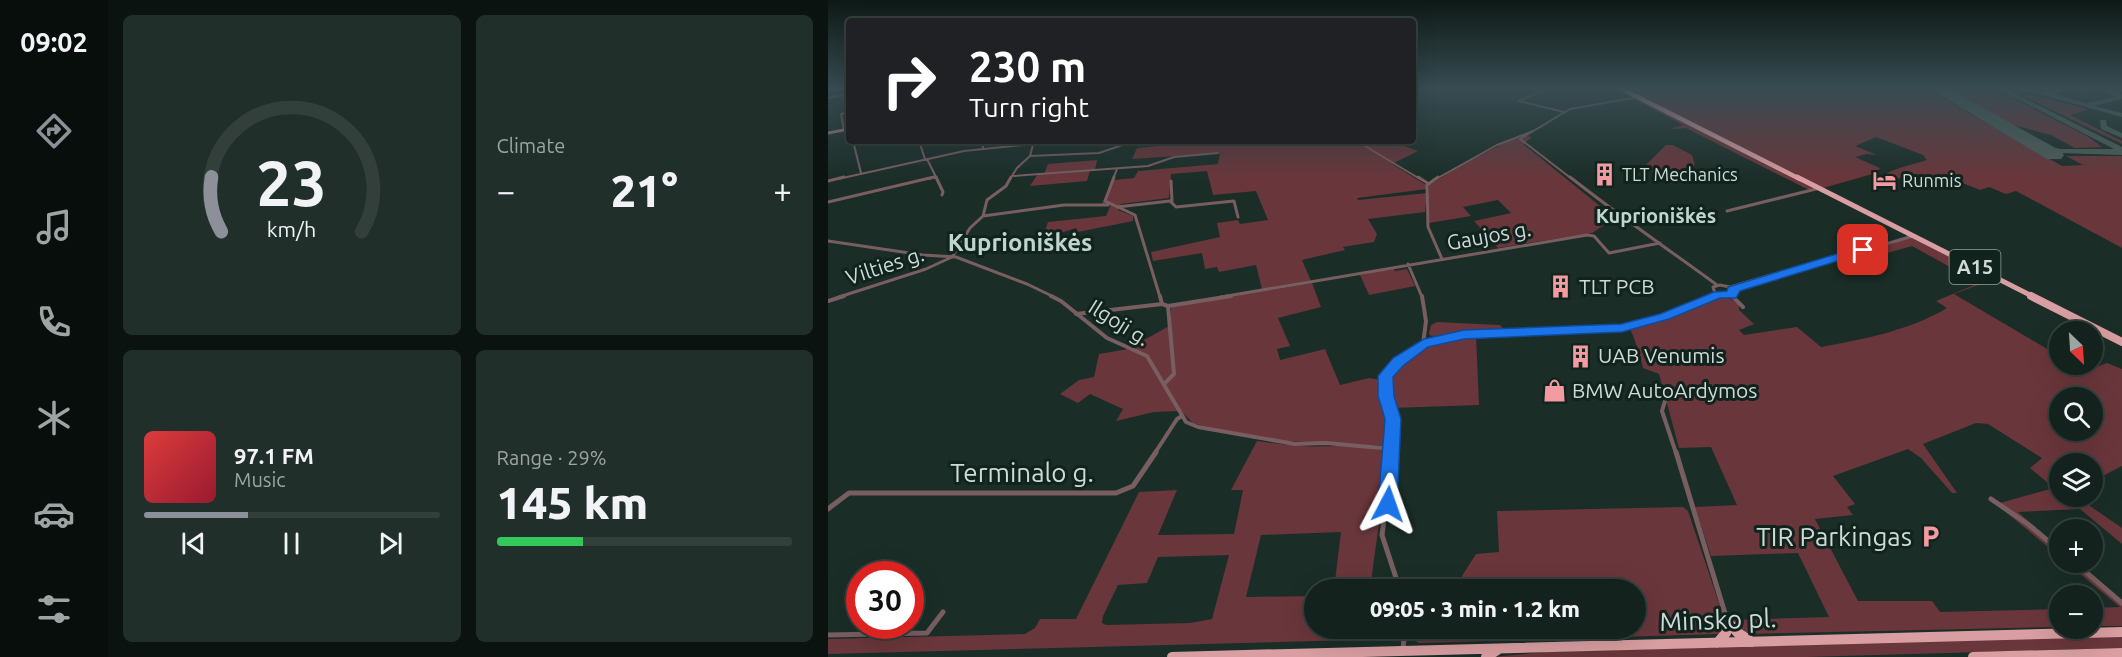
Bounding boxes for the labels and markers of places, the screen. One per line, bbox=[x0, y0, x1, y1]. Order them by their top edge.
building icon: TLT Mechanics bbox=[1591, 162, 1617, 188]
place label: TLT Mechanics bbox=[1622, 164, 1738, 184]
hotel icon: Runmis bbox=[1871, 168, 1897, 194]
place label: Runmis bbox=[1902, 170, 1962, 190]
pin bbox=[1837, 224, 1888, 275]
building icon: TLT PCB bbox=[1548, 274, 1574, 300]
place label: TLT PCB bbox=[1579, 274, 1655, 298]
building icon: UAB Venumis bbox=[1567, 343, 1593, 369]
place label: UAB Venumis bbox=[1598, 343, 1725, 367]
shop icon: BMW AutoArdymos bbox=[1541, 378, 1567, 404]
place label: BMW AutoArdymos bbox=[1572, 378, 1757, 402]
place label: TIR Parkingas bbox=[1756, 522, 1912, 551]
parking icon: TIR Parkingas bbox=[1917, 524, 1943, 550]

